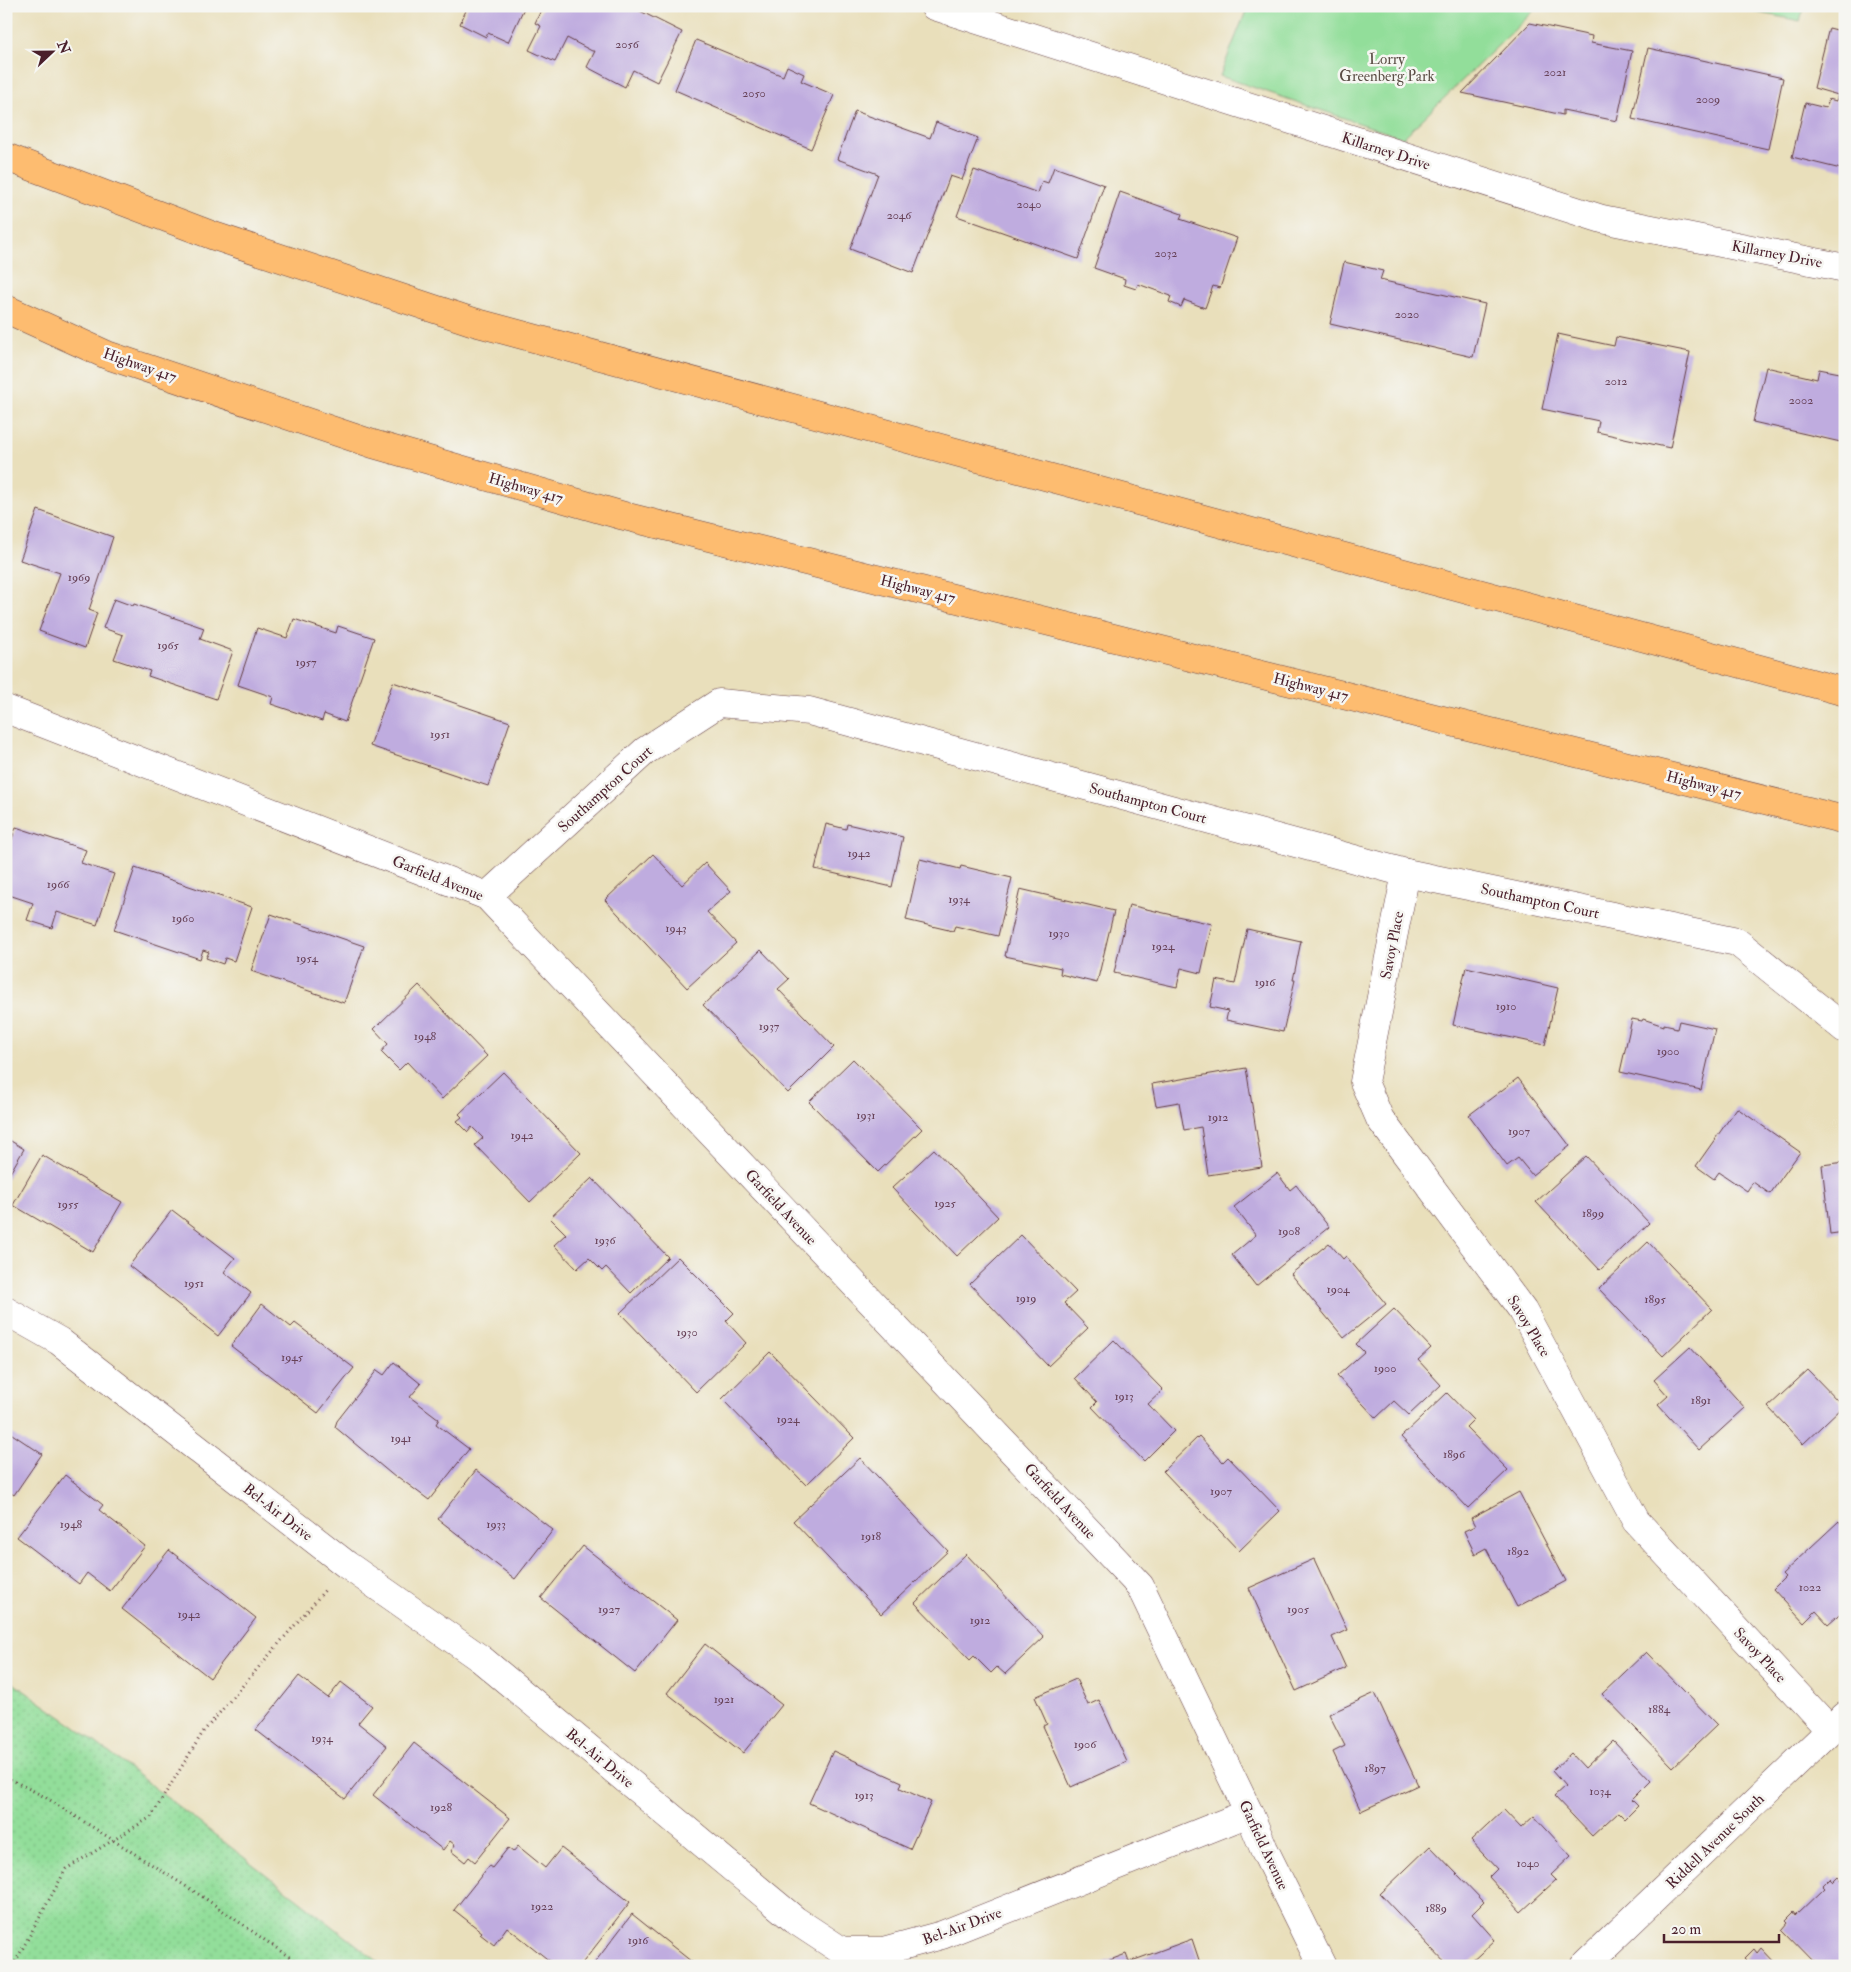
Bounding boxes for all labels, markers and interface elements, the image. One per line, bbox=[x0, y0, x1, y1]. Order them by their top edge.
north arrow bbox=[28, 28, 78, 78]
text: N bbox=[53, 37, 74, 57]
house number: 2056 bbox=[615, 37, 640, 52]
park label: Lorry Greenberg Park bbox=[1339, 50, 1435, 86]
house number: 2021 bbox=[1544, 65, 1566, 80]
house number: 2050 bbox=[742, 86, 766, 101]
house number: 2009 bbox=[1696, 92, 1720, 107]
street label: Killarney Drive bbox=[1339, 128, 1433, 175]
house number: 2040 bbox=[1017, 197, 1041, 212]
house number: 2046 bbox=[887, 208, 912, 223]
street label: Killarney Drive bbox=[1730, 236, 1824, 273]
house number: 2032 bbox=[1155, 246, 1177, 261]
house number: 2020 bbox=[1395, 307, 1419, 322]
street label: Highway 417 bbox=[101, 344, 179, 387]
house number: 2012 bbox=[1605, 374, 1627, 389]
house number: 2002 bbox=[1789, 393, 1813, 408]
street label: Highway 417 bbox=[486, 469, 565, 508]
house number: 1969 bbox=[68, 570, 90, 585]
street label: Highway 417 bbox=[878, 571, 957, 608]
house number: 1965 bbox=[157, 638, 180, 653]
house number: 1957 bbox=[295, 655, 317, 670]
street label: Highway 417 bbox=[1271, 669, 1350, 706]
house number: 1951 bbox=[430, 727, 450, 742]
street label: Southampton Court bbox=[554, 742, 657, 838]
street label: Highway 417 bbox=[1664, 767, 1743, 804]
street label: Southampton Court bbox=[1087, 779, 1209, 829]
house number: 1942 bbox=[848, 846, 870, 861]
street label: Garfield Avenue bbox=[389, 852, 486, 905]
house number: 1966 bbox=[47, 877, 70, 892]
street label: Southampton Court bbox=[1479, 880, 1601, 924]
house number: 1934 bbox=[948, 892, 970, 907]
street label: Savoy Place bbox=[1377, 910, 1408, 981]
house number: 1960 bbox=[172, 911, 194, 926]
house number: 1943 bbox=[665, 921, 687, 936]
house number: 1930 bbox=[1048, 926, 1070, 941]
house number: 1924 bbox=[1152, 939, 1175, 954]
house number: 1954 bbox=[296, 951, 318, 966]
house number: 1916 bbox=[1255, 975, 1276, 990]
house number: 1910 bbox=[1496, 999, 1516, 1014]
house number: 1937 bbox=[759, 1019, 780, 1034]
house number: 1948 bbox=[414, 1029, 437, 1044]
house number: 1900 bbox=[1657, 1044, 1679, 1059]
house number: 1931 bbox=[856, 1108, 876, 1123]
house number: 1912 bbox=[1208, 1110, 1228, 1125]
house number: 1907 bbox=[1508, 1124, 1531, 1139]
house number: 1942 bbox=[511, 1128, 533, 1143]
street label: Garfield Avenue bbox=[741, 1166, 821, 1249]
house number: 1925 bbox=[934, 1196, 957, 1211]
house number: 1955 bbox=[58, 1197, 79, 1212]
house number: 1899 bbox=[1582, 1206, 1604, 1221]
house number: 1908 bbox=[1278, 1224, 1300, 1239]
house number: 1936 bbox=[594, 1233, 616, 1248]
house number: 1951 bbox=[184, 1276, 204, 1291]
house number: 1904 bbox=[1327, 1282, 1350, 1297]
house number: 1919 bbox=[1016, 1291, 1036, 1306]
street label: Savoy Place bbox=[1503, 1292, 1554, 1361]
house number: 1895 bbox=[1644, 1292, 1666, 1307]
house number: 1930 bbox=[676, 1325, 698, 1340]
house number: 1945 bbox=[281, 1350, 304, 1365]
house number: 1900 bbox=[1374, 1361, 1396, 1376]
house number: 1913 bbox=[1114, 1389, 1134, 1404]
house number: 1891 bbox=[1691, 1393, 1711, 1408]
house number: 1924 bbox=[777, 1412, 800, 1427]
house number: 1941 bbox=[390, 1431, 412, 1446]
house number: 1896 bbox=[1443, 1447, 1466, 1462]
street label: Garfield Avenue bbox=[1020, 1460, 1100, 1543]
street label: Bel-Air Drive bbox=[239, 1479, 316, 1545]
house number: 1907 bbox=[1210, 1484, 1233, 1499]
house number: 1948 bbox=[60, 1517, 83, 1532]
house number: 1933 bbox=[486, 1517, 506, 1532]
house number: 1918 bbox=[861, 1529, 881, 1544]
house number: 1892 bbox=[1507, 1544, 1529, 1559]
house number: 1022 bbox=[1799, 1580, 1821, 1595]
house number: 1927 bbox=[598, 1602, 620, 1617]
house number: 1905 bbox=[1287, 1602, 1310, 1617]
house number: 1942 bbox=[178, 1607, 200, 1622]
house number: 1912 bbox=[970, 1613, 990, 1628]
street label: Savoy Place bbox=[1729, 1624, 1790, 1687]
house number: 1921 bbox=[714, 1692, 734, 1707]
house number: 1884 bbox=[1648, 1702, 1671, 1717]
street label: Bel-Air Drive bbox=[562, 1724, 638, 1792]
house number: 1934 bbox=[311, 1731, 333, 1746]
house number: 1906 bbox=[1074, 1737, 1097, 1752]
house number: 1897 bbox=[1364, 1761, 1386, 1776]
house number: 1034 bbox=[1589, 1784, 1611, 1799]
house number: 1913 bbox=[854, 1788, 874, 1803]
street label: Riddell Avenue South bbox=[1662, 1790, 1768, 1893]
street label: Garfield Avenue bbox=[1235, 1797, 1293, 1893]
house number: 1928 bbox=[430, 1800, 452, 1815]
house number: 1040 bbox=[1517, 1856, 1539, 1871]
house number: 1922 bbox=[531, 1899, 553, 1914]
house number: 1889 bbox=[1425, 1901, 1447, 1916]
street label: Bel-Air Drive bbox=[920, 1903, 1004, 1950]
scale bar bbox=[1664, 1912, 1778, 1944]
text: 20 m bbox=[1671, 1920, 1701, 1939]
house number: 1916 bbox=[628, 1933, 649, 1948]

